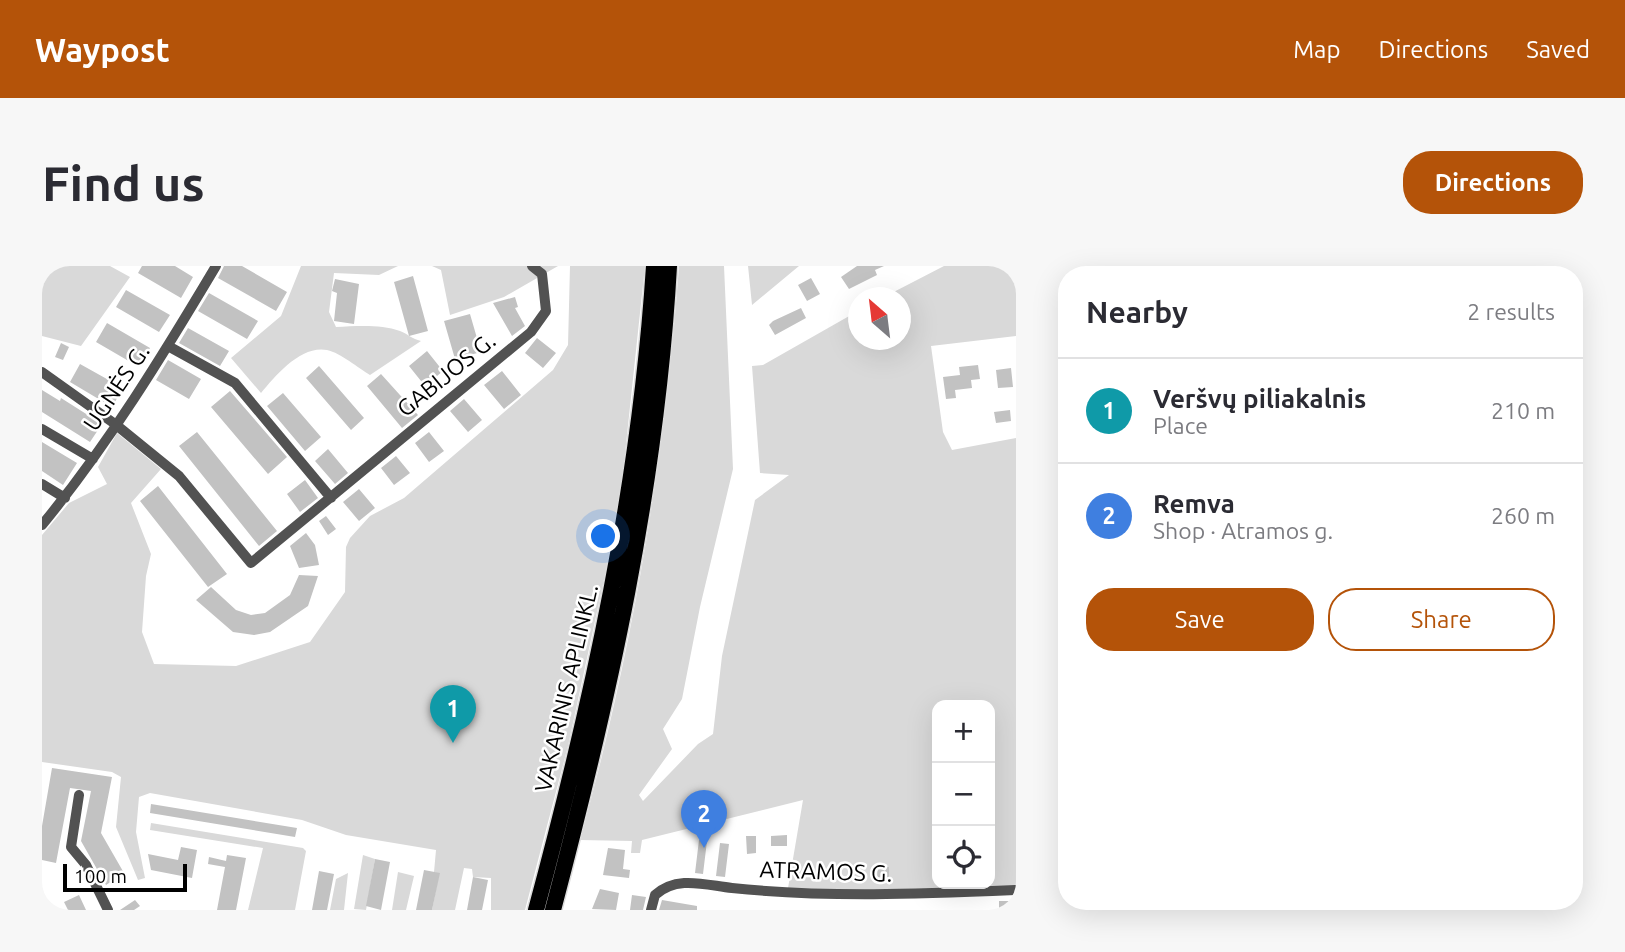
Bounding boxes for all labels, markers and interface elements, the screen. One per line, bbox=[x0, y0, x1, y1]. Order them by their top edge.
text: Waypost bbox=[35, 31, 170, 68]
text: Map bbox=[1293, 36, 1340, 63]
text: Directions bbox=[1378, 36, 1488, 63]
text: Saved bbox=[1526, 36, 1590, 63]
button: Directions bbox=[1403, 151, 1583, 214]
text: Find us bbox=[42, 155, 205, 210]
north arrow bbox=[848, 287, 911, 350]
text: Nearby bbox=[1086, 295, 1188, 329]
text: 2 results bbox=[1467, 299, 1555, 324]
street label: GABIJOS G. bbox=[392, 327, 500, 421]
street label: UGNĖS G. bbox=[78, 339, 154, 435]
text: Veršvų piliakalnis bbox=[1153, 384, 1366, 413]
text: 1 bbox=[1103, 398, 1115, 423]
text: 210 m bbox=[1491, 398, 1555, 423]
text: Place bbox=[1153, 413, 1208, 438]
text: Remva bbox=[1153, 489, 1235, 518]
text: 2 bbox=[1103, 503, 1115, 528]
text: 260 m bbox=[1491, 503, 1555, 528]
text: Shop · Atramos g. bbox=[1153, 518, 1333, 543]
your location bbox=[586, 519, 620, 553]
street label: VAKARINIS APLINKL. bbox=[530, 582, 602, 794]
button: Save bbox=[1086, 588, 1314, 651]
button: Share bbox=[1328, 588, 1555, 651]
pin: 1 bbox=[430, 685, 476, 743]
map controls bbox=[932, 700, 995, 889]
button: + bbox=[932, 700, 995, 763]
button: − bbox=[932, 763, 995, 826]
pin: 2 bbox=[681, 790, 727, 848]
button: locate bbox=[932, 826, 995, 889]
street label: ATRAMOS G. bbox=[759, 856, 893, 886]
scale bar bbox=[63, 861, 187, 893]
text: 100 m bbox=[74, 865, 127, 887]

